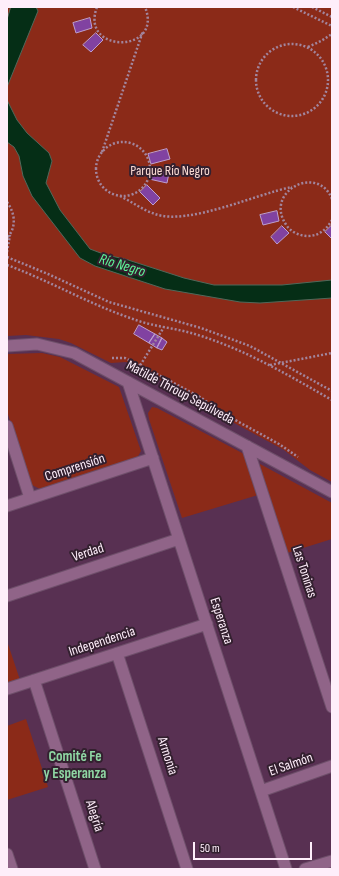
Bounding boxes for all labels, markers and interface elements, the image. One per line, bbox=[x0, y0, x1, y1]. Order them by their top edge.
park label: Parque Río Negro bbox=[130, 163, 210, 179]
water label: Río Negro bbox=[97, 250, 147, 282]
street label: Matilde Throup Sepúlveda bbox=[123, 357, 237, 429]
street label: Comprensión bbox=[43, 450, 107, 486]
street label: Verdad bbox=[70, 540, 106, 566]
street label: Las Toninas bbox=[288, 544, 320, 600]
street label: Esperanza bbox=[206, 596, 236, 646]
street label: Independencia bbox=[67, 623, 137, 661]
street label: Armonía bbox=[153, 735, 181, 777]
district label: Comité Fe y Esperanza bbox=[44, 748, 106, 783]
street label: El Salmón bbox=[267, 750, 315, 780]
street label: Alegría bbox=[81, 798, 107, 834]
scale bar bbox=[195, 834, 314, 860]
text: 50 m bbox=[200, 841, 220, 856]

